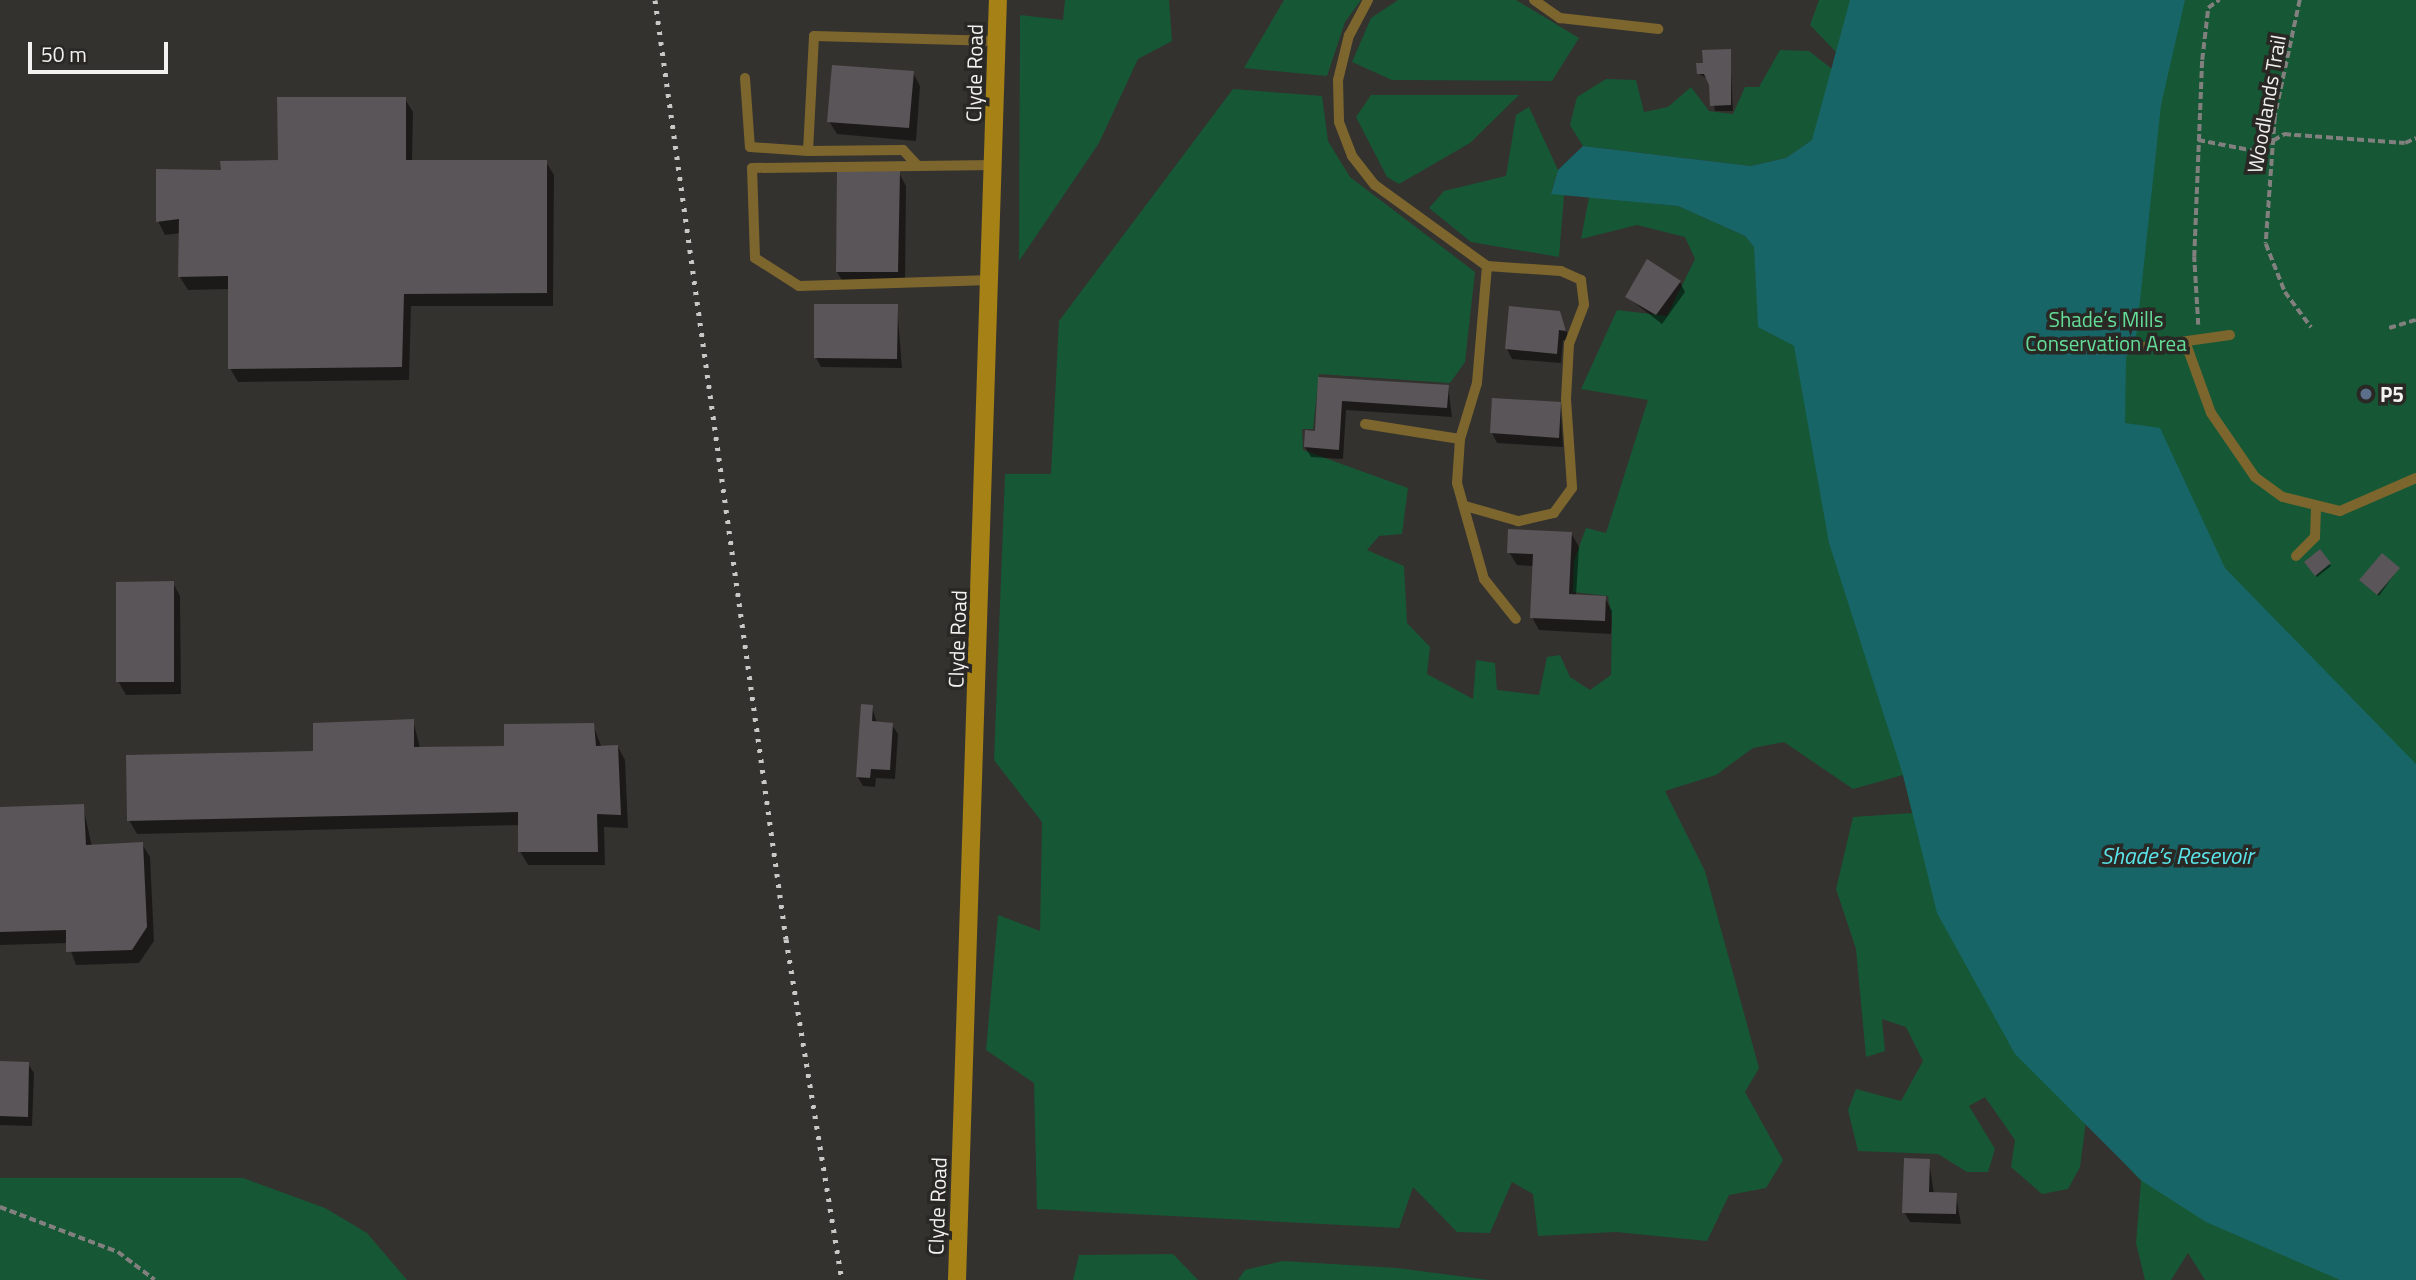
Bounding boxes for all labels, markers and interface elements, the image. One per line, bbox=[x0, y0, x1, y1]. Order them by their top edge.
street label: Clyde Road bbox=[961, 24, 987, 122]
scale bar bbox=[32, 28, 172, 72]
street label: Woodlands Trail bbox=[2241, 33, 2291, 175]
text: 50 m bbox=[41, 38, 87, 70]
park label: Shade’s Mills Conservation Area bbox=[2025, 306, 2187, 356]
place label: P5 bbox=[2380, 381, 2404, 407]
marker: P5 bbox=[2358, 386, 2374, 402]
street label: Clyde Road bbox=[943, 590, 971, 688]
water label: Shade’s Resevoir bbox=[2101, 842, 2253, 870]
street label: Clyde Road bbox=[923, 1157, 951, 1255]

